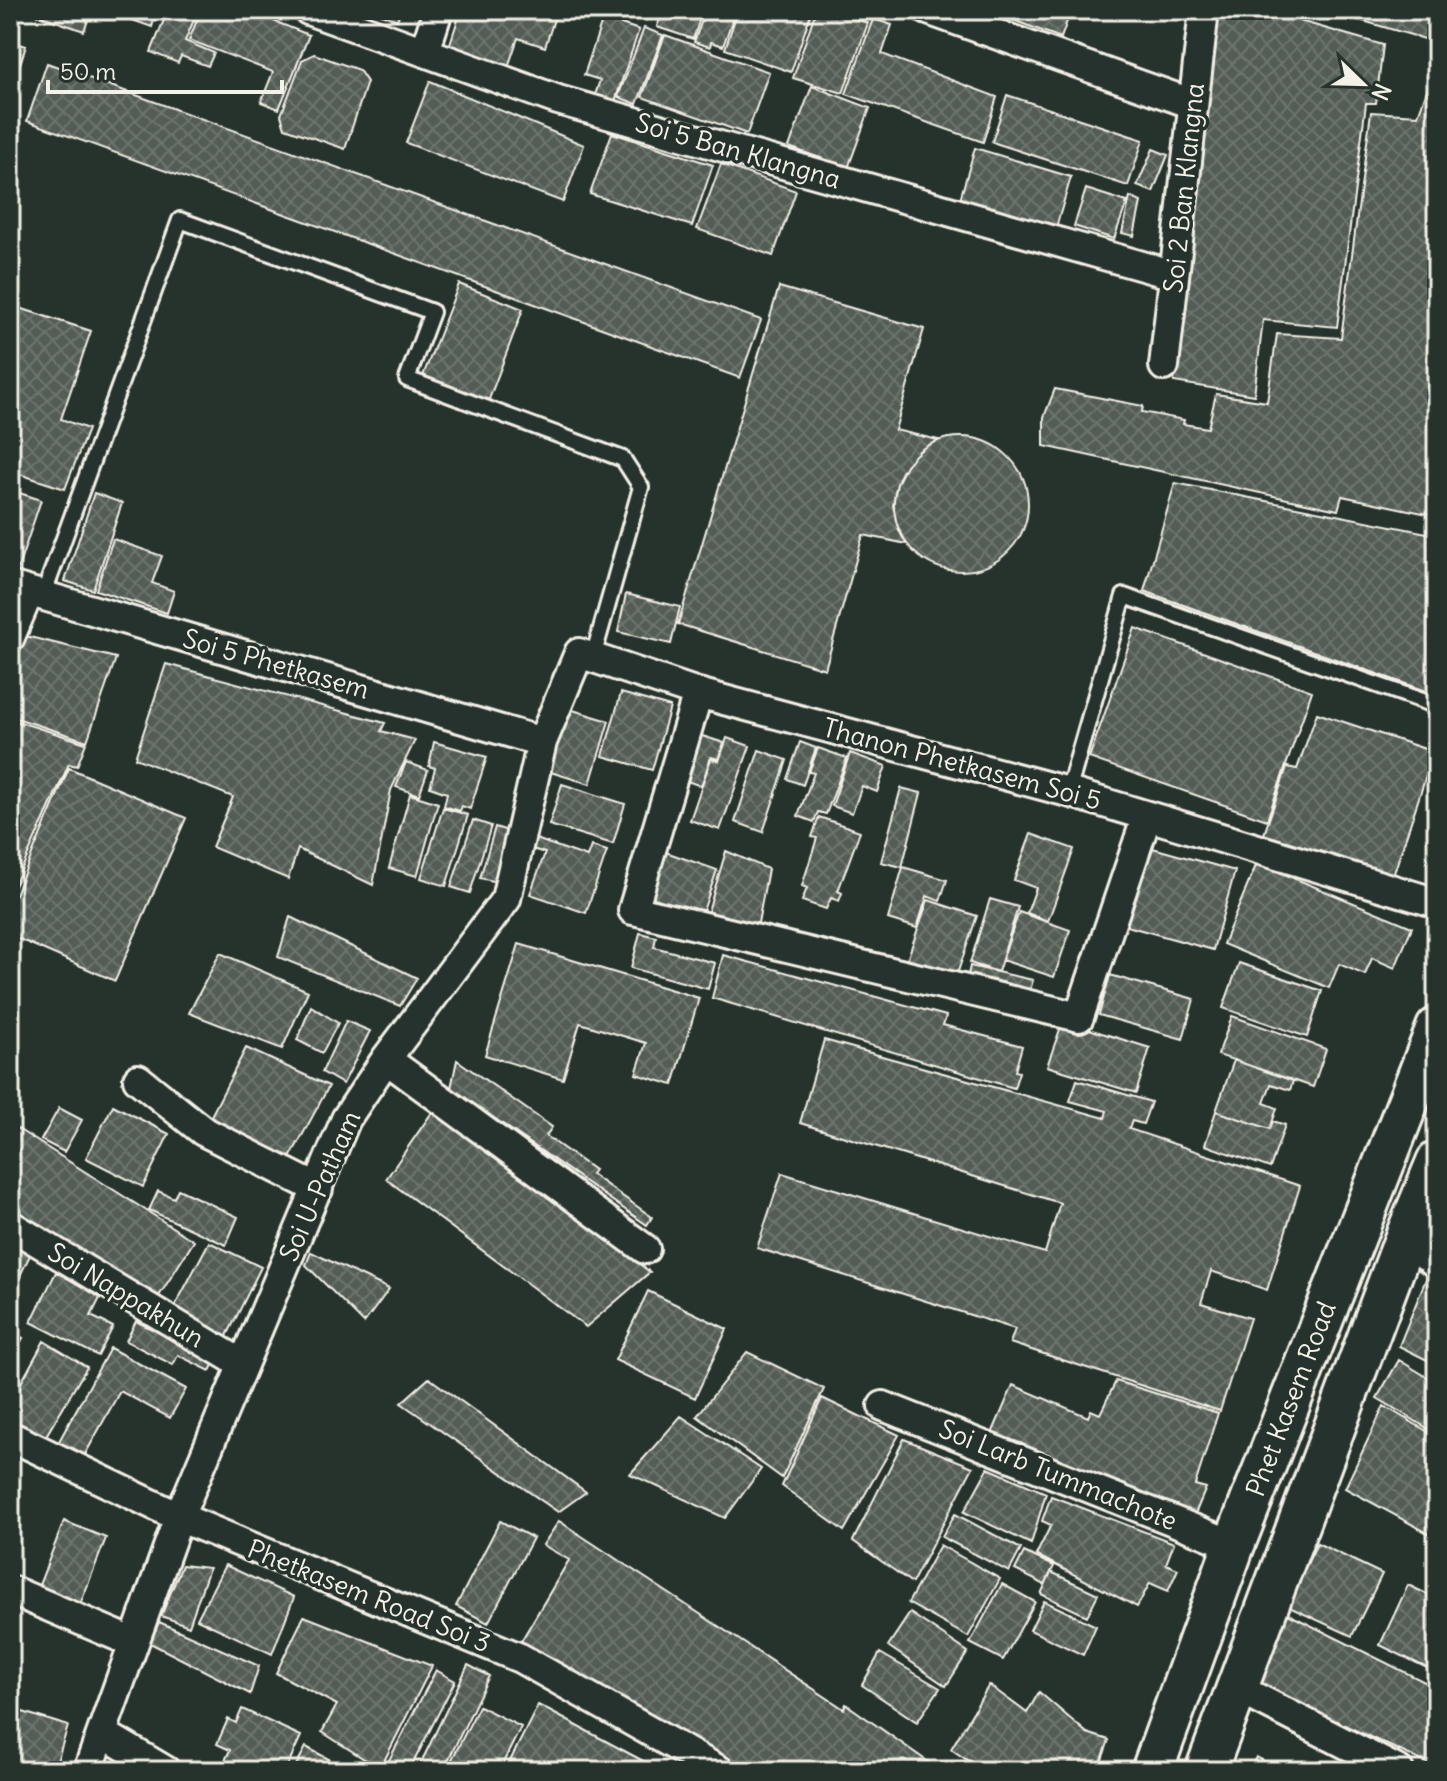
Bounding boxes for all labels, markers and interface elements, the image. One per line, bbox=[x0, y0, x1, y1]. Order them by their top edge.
scale bar bbox=[48, 44, 282, 94]
north arrow bbox=[1323, 44, 1403, 124]
text: 50 m bbox=[60, 56, 116, 86]
text: N bbox=[1366, 79, 1397, 104]
street label: Soi 2 Ban Klangna bbox=[1156, 81, 1211, 295]
street label: Soi 5 Ban Klangna bbox=[632, 106, 844, 196]
street label: Soi 5 Phetkasem bbox=[179, 621, 373, 706]
street label: Thanon Phetkasem Soi 5 bbox=[819, 710, 1105, 817]
street label: Soi U-Patham bbox=[272, 1105, 367, 1266]
street label: Soi Nappakhun bbox=[42, 1235, 210, 1354]
street label: Phet Kasem Road bbox=[1238, 1297, 1343, 1501]
street label: Soi Larb Tummachote bbox=[934, 1412, 1182, 1537]
street label: Phetkasem Road Soi 3 bbox=[243, 1532, 496, 1659]

